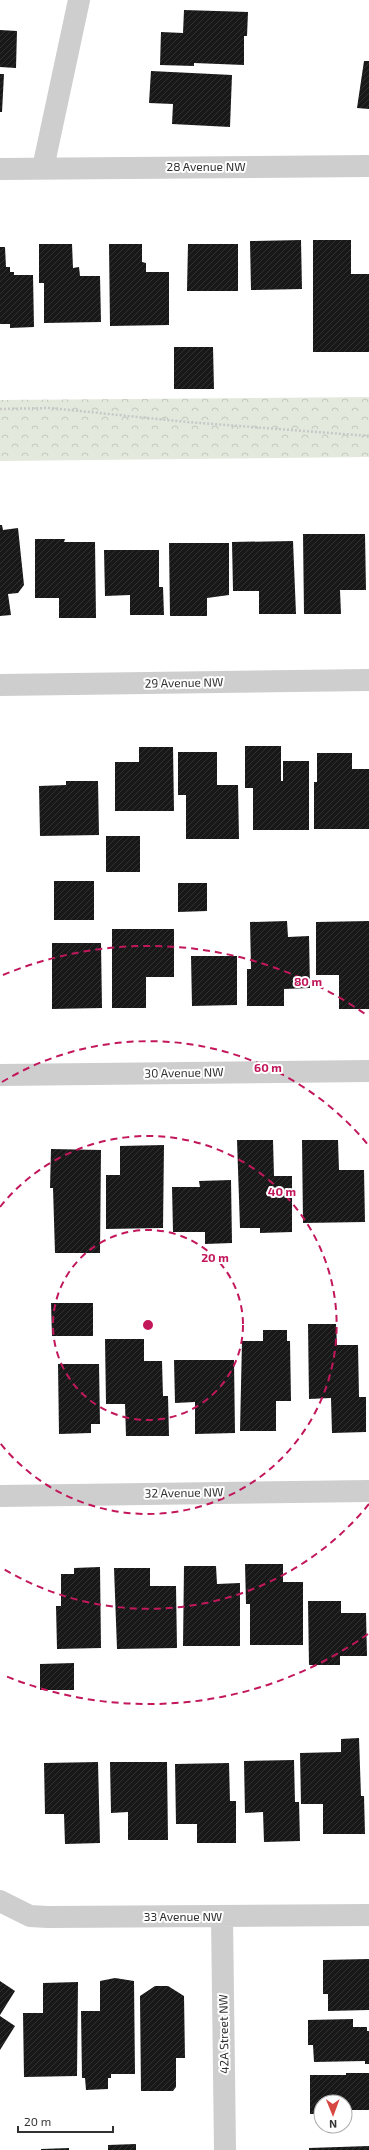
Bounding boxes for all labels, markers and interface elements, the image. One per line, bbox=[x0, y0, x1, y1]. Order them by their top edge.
street label: 28 Avenue NW bbox=[166, 159, 246, 173]
street label: 29 Avenue NW bbox=[144, 674, 223, 690]
text: 80 m bbox=[294, 974, 322, 988]
text: 60 m bbox=[254, 1060, 282, 1074]
street label: 30 Avenue NW bbox=[144, 1064, 224, 1080]
text: 40 m bbox=[268, 1184, 296, 1198]
text: 20 m bbox=[201, 1250, 229, 1264]
centre of rings bbox=[141, 1318, 155, 1332]
street label: 32 Avenue NW bbox=[145, 1484, 223, 1500]
street label: 33 Avenue NW bbox=[144, 1909, 222, 1923]
street label: 42A Street NW bbox=[215, 1994, 231, 2074]
north arrow bbox=[313, 2094, 353, 2134]
scale bar bbox=[18, 2108, 113, 2134]
text: 20 m bbox=[24, 2114, 51, 2128]
text: N bbox=[329, 2118, 337, 2131]

